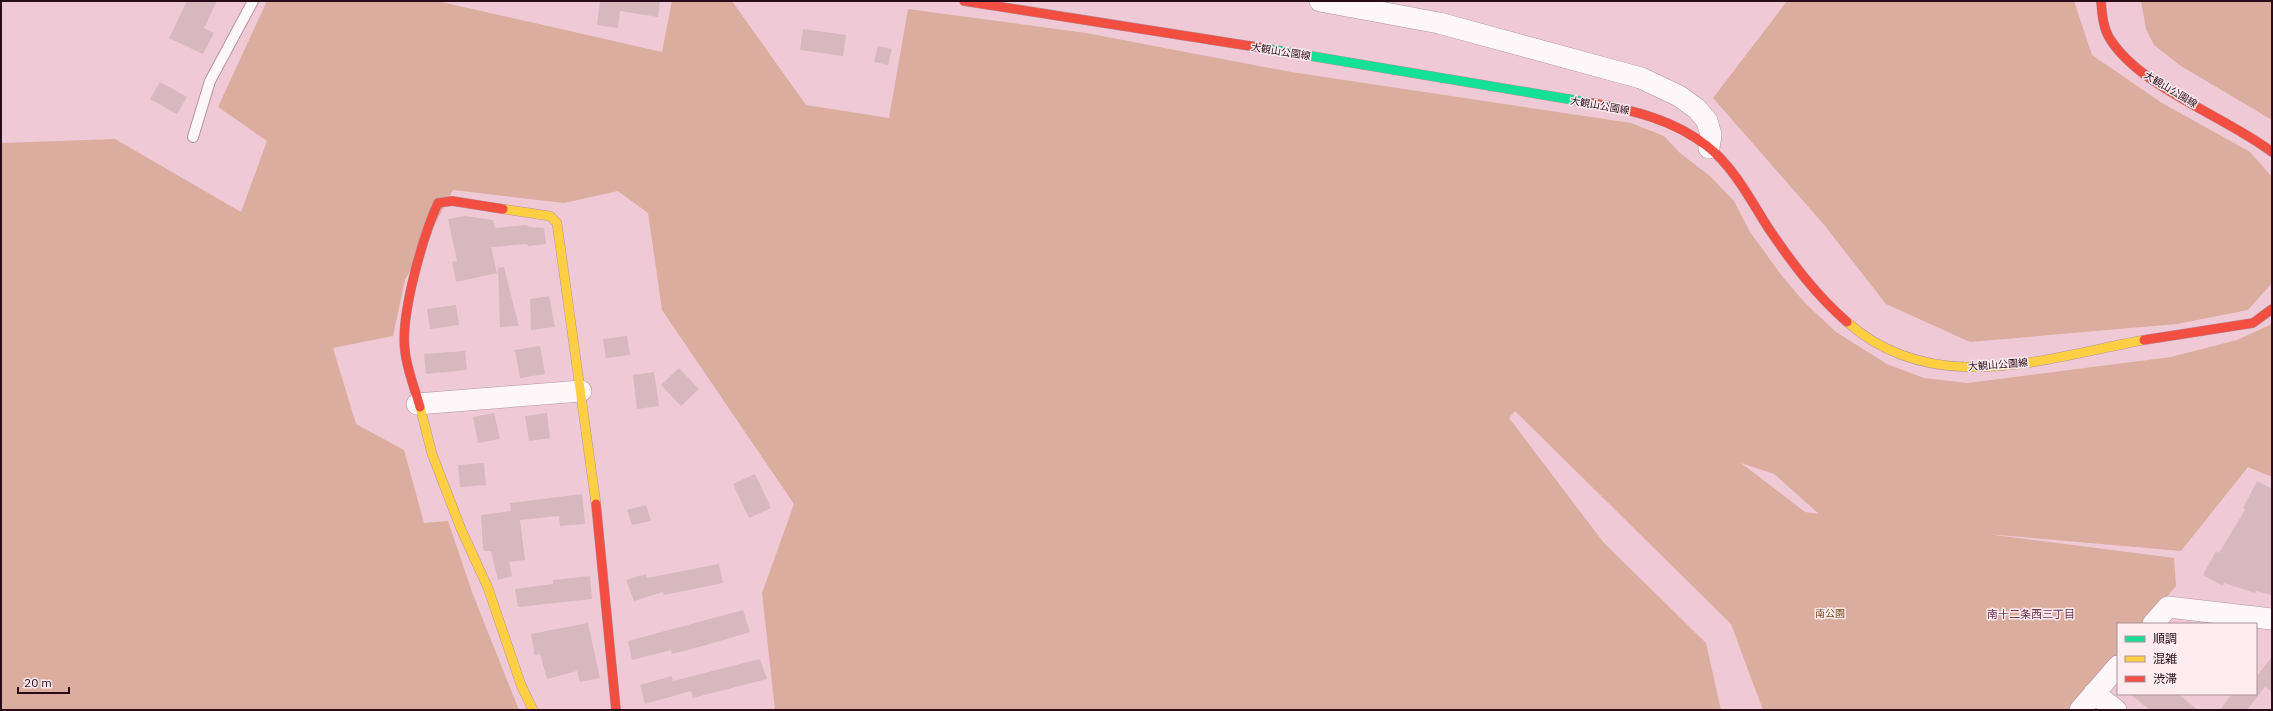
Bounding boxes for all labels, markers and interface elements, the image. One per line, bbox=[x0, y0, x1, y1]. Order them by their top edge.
street label: 大観山公園線 bbox=[1250, 40, 1312, 63]
street label: 大観山公園線 bbox=[2142, 68, 2200, 110]
street label: 大観山公園線 bbox=[1569, 94, 1631, 117]
street label: 大観山公園線 bbox=[1968, 356, 2028, 373]
park label: 南公園 bbox=[1815, 607, 1845, 620]
district label: 南十二条西三丁目 bbox=[1987, 607, 2075, 621]
legend bbox=[2117, 623, 2257, 695]
text: 順調 bbox=[2153, 631, 2177, 646]
text: 混雑 bbox=[2153, 651, 2177, 666]
scale bar bbox=[18, 669, 69, 695]
text: 渋滞 bbox=[2153, 671, 2177, 686]
text: 20 m bbox=[24, 675, 52, 690]

